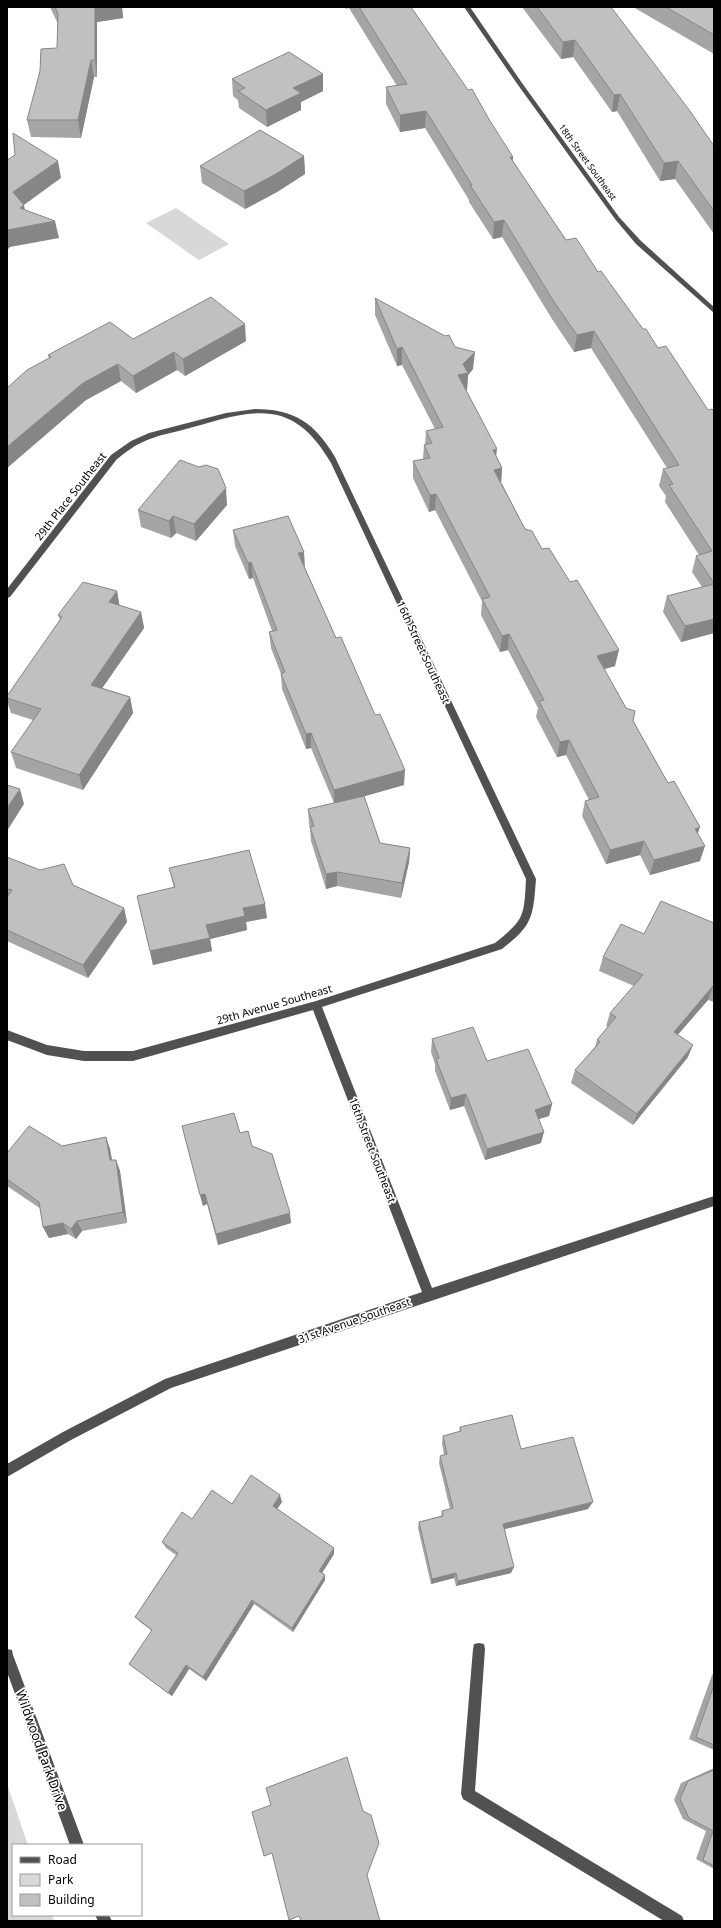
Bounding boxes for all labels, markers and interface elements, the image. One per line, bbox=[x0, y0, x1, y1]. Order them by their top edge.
street label: 18th Street Southeast bbox=[556, 121, 621, 203]
street label: 29th Place Southeast bbox=[31, 449, 109, 543]
street label: 16th Street Southeast bbox=[394, 598, 454, 706]
street label: 29th Avenue Southeast bbox=[214, 980, 334, 1028]
street label: 16th Street Southeast bbox=[346, 1095, 400, 1205]
street label: 31st Avenue Southeast bbox=[296, 1294, 412, 1346]
street label: Wildwood Park Drive bbox=[12, 1687, 72, 1813]
legend bbox=[12, 1844, 142, 1916]
text: Road bbox=[48, 1851, 77, 1868]
text: Park bbox=[48, 1871, 74, 1888]
text: Building bbox=[48, 1891, 95, 1908]

